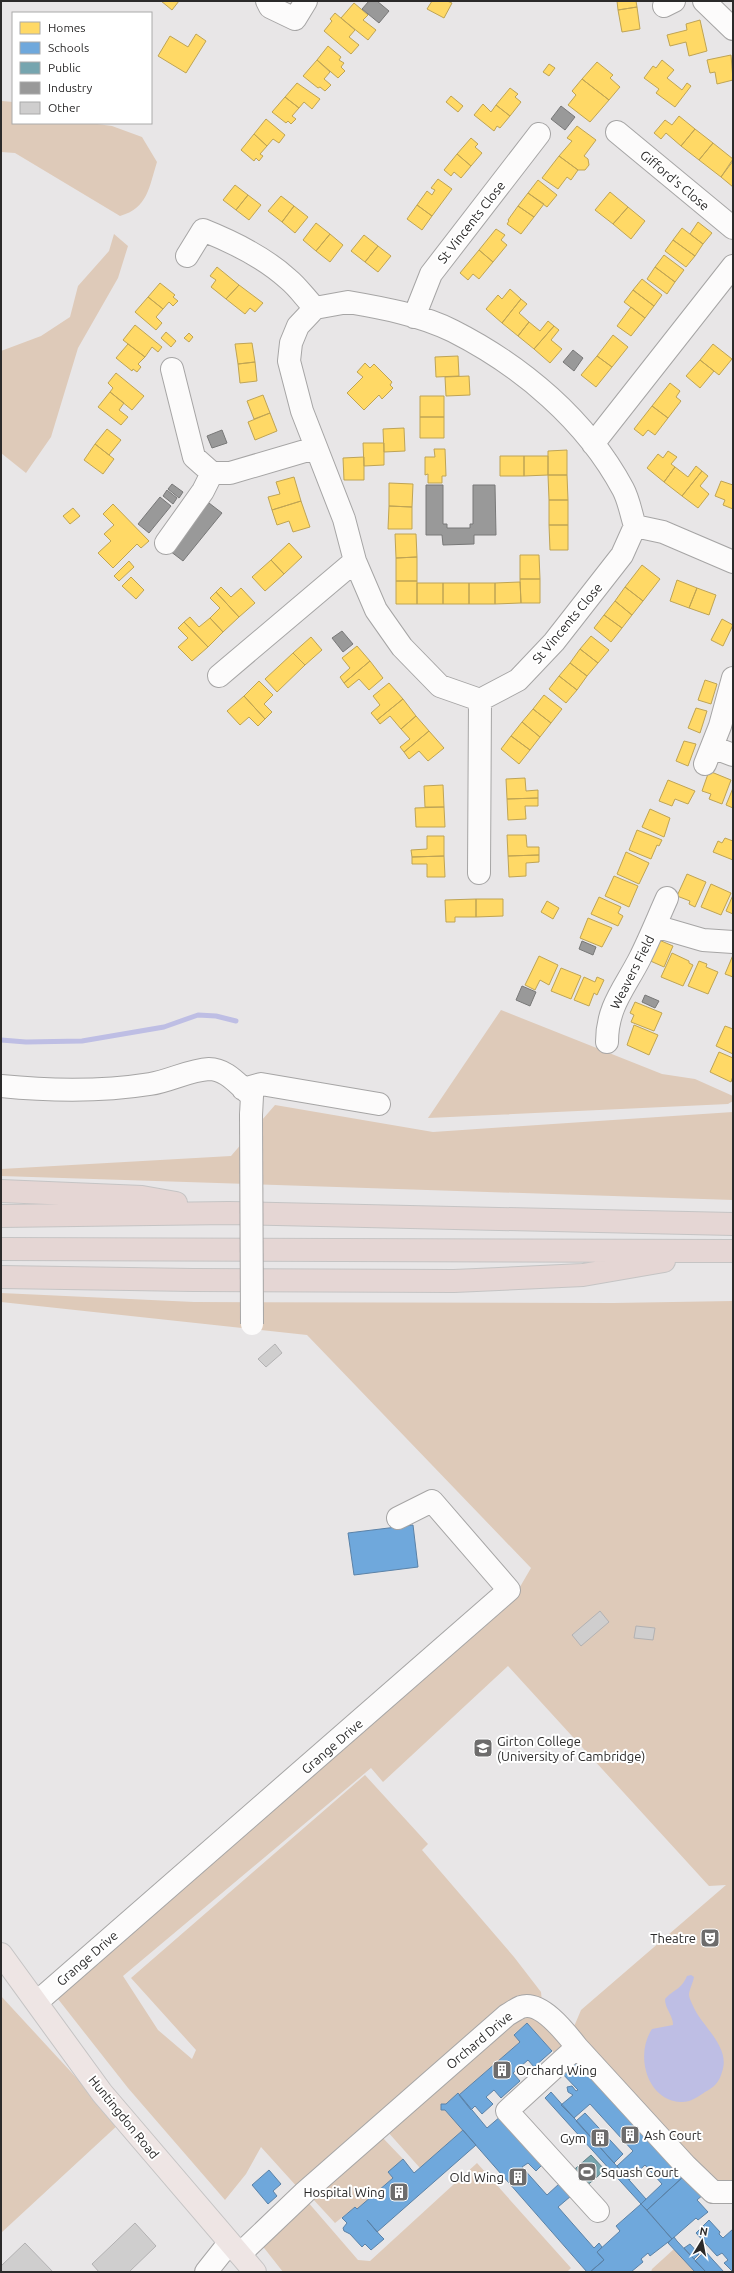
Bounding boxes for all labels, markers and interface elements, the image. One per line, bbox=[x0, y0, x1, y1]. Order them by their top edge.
legend bbox=[12, 12, 152, 124]
text: Homes bbox=[48, 21, 86, 34]
text: Schools bbox=[48, 41, 89, 54]
text: Public bbox=[48, 61, 81, 74]
text: Industry bbox=[48, 81, 93, 94]
text: Other bbox=[48, 101, 81, 114]
street label: Gifford's Close bbox=[638, 147, 712, 213]
street label: St Vincents Close bbox=[435, 178, 507, 266]
street label: St Vincents Close bbox=[529, 580, 605, 666]
street label: Weavers Field bbox=[607, 933, 657, 1011]
street label: Grange Drive bbox=[299, 1716, 365, 1776]
place label: Girton College (University of Cambridge) bbox=[497, 1734, 645, 1764]
school or university icon: Girton College (University of Cambridge) bbox=[472, 1737, 494, 1759]
theatre icon: Theatre bbox=[699, 1927, 721, 1949]
street label: Grange Drive bbox=[54, 1928, 120, 1988]
place label: Theatre bbox=[650, 1931, 696, 1945]
street label: Orchard Drive bbox=[443, 2008, 515, 2072]
building icon: Orchard Wing bbox=[491, 2059, 513, 2081]
place label: Orchard Wing bbox=[516, 2063, 597, 2077]
street label: Huntingdon Road bbox=[86, 2073, 162, 2161]
building icon: Ash Court bbox=[619, 2124, 641, 2146]
building icon: Gym bbox=[589, 2127, 611, 2149]
place label: Ash Court bbox=[644, 2128, 702, 2142]
place label: Gym bbox=[560, 2131, 586, 2145]
sports icon: Squash Court bbox=[576, 2161, 598, 2183]
place label: Squash Court bbox=[601, 2165, 679, 2179]
building icon: Old Wing bbox=[507, 2166, 529, 2188]
place label: Old Wing bbox=[450, 2170, 504, 2184]
building icon: Hospital Wing bbox=[388, 2181, 410, 2203]
place label: Hospital Wing bbox=[303, 2185, 385, 2199]
north arrow bbox=[682, 2221, 722, 2261]
text: N bbox=[699, 2225, 709, 2238]

